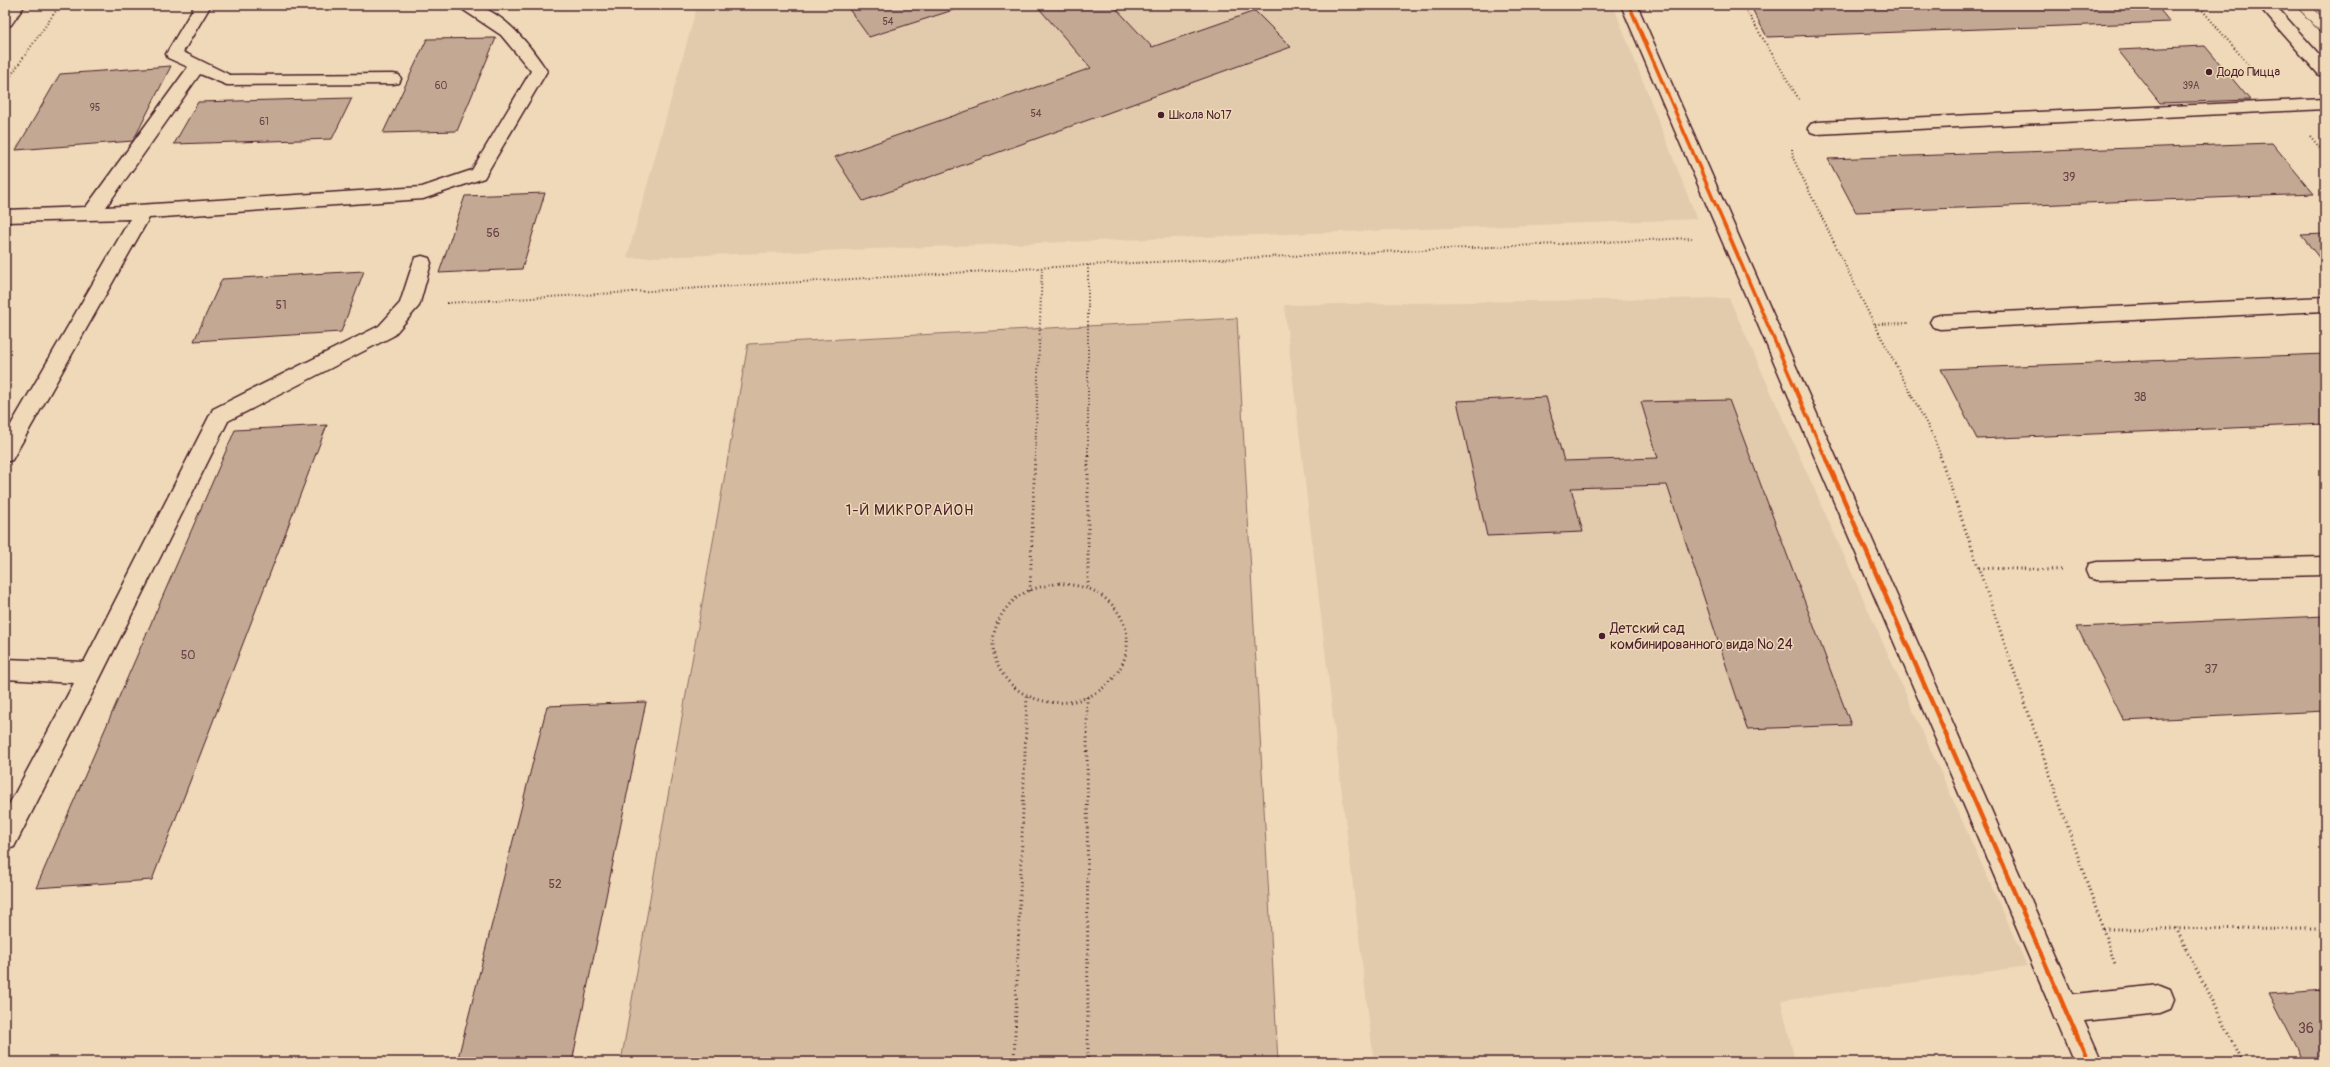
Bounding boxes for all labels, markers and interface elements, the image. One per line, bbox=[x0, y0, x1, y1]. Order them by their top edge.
house number: 54 bbox=[882, 16, 894, 28]
place label: Додо Пицца bbox=[2216, 65, 2280, 80]
marker: Додо Пицца bbox=[2204, 67, 2214, 77]
house number: 60 bbox=[435, 80, 447, 92]
house number: 39А bbox=[2182, 80, 2200, 92]
house number: 95 bbox=[90, 102, 100, 114]
house number: 54 bbox=[1030, 108, 1042, 120]
place label: Школа №17 bbox=[1169, 108, 1232, 123]
marker: Школа №17 bbox=[1156, 110, 1166, 120]
house number: 61 bbox=[259, 116, 269, 128]
house number: 39 bbox=[2063, 170, 2075, 185]
house number: 56 bbox=[486, 226, 500, 241]
house number: 51 bbox=[275, 298, 287, 313]
house number: 38 bbox=[2134, 390, 2146, 405]
district label: 1-Й МИКРОРАЙОН bbox=[845, 501, 975, 520]
place label: Детский сад комбинированного вида № 24 bbox=[1609, 620, 1793, 653]
marker: Детский сад комбинированного вида № 24 bbox=[1597, 631, 1607, 641]
house number: 50 bbox=[181, 648, 195, 663]
house number: 37 bbox=[2204, 662, 2218, 677]
house number: 52 bbox=[548, 877, 562, 892]
house number: 36 bbox=[2298, 1020, 2314, 1037]

